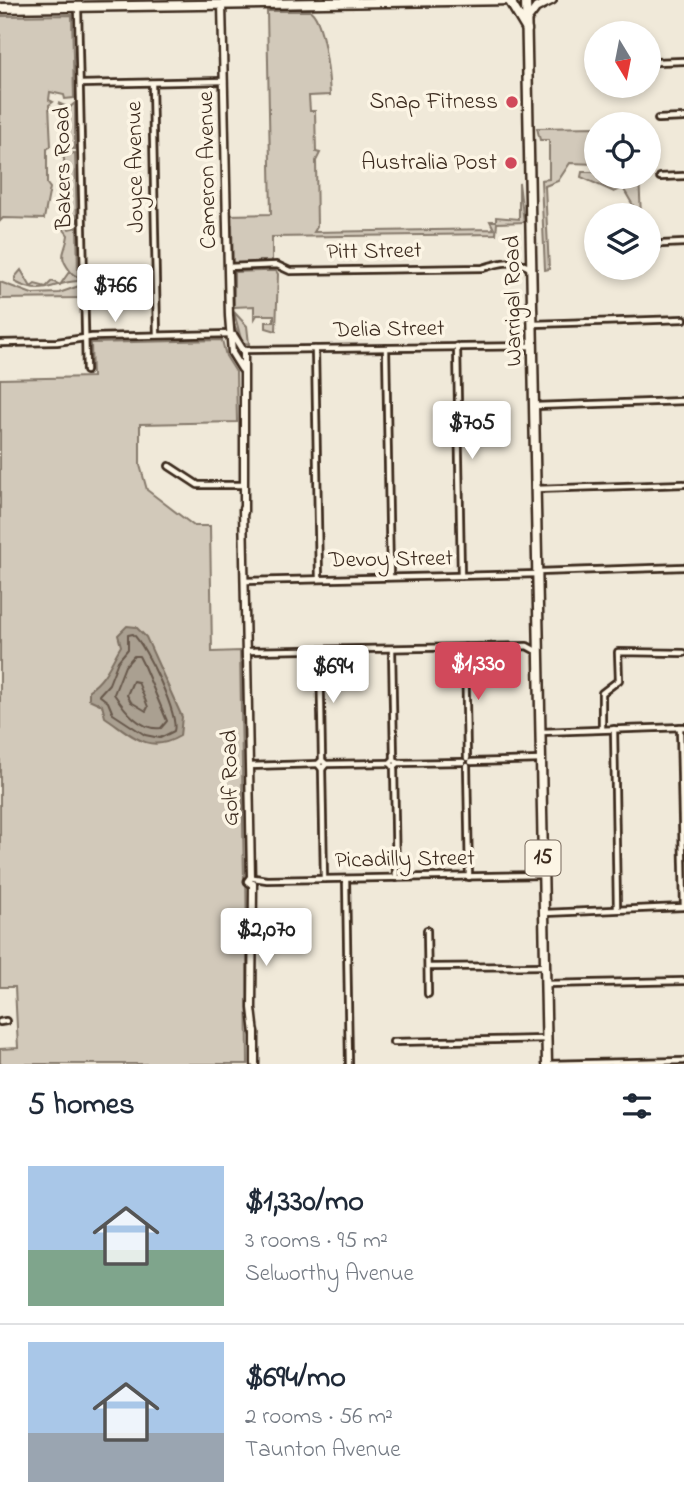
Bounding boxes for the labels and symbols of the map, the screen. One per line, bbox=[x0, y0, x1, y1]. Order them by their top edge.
north arrow bbox=[584, 21, 662, 98]
place label: Snap Fitness bbox=[369, 86, 498, 119]
street label: Cameron Avenue bbox=[190, 90, 226, 249]
marker: Snap Fitness bbox=[504, 94, 520, 110]
street label: Joyce Avenue bbox=[118, 100, 156, 233]
street label: Bakers Road bbox=[46, 106, 82, 231]
place label: Australia Post bbox=[361, 147, 497, 180]
marker: Australia Post bbox=[503, 155, 519, 171]
street label: Pitt Street bbox=[326, 235, 422, 269]
street label: Warrigal Road bbox=[496, 235, 533, 367]
pin: $766 bbox=[74, 264, 156, 324]
street label: Delia Street bbox=[332, 313, 445, 347]
pin: $705 bbox=[431, 402, 513, 461]
street label: Devoy Street bbox=[327, 542, 454, 580]
pin: $1,330 bbox=[421, 642, 535, 702]
pin: $694 bbox=[292, 646, 374, 705]
street label: Golf Road bbox=[214, 730, 248, 826]
road number: 15 bbox=[526, 840, 560, 876]
street label: Picadilly Street bbox=[335, 842, 476, 880]
pin: $2,070 bbox=[209, 908, 323, 968]

